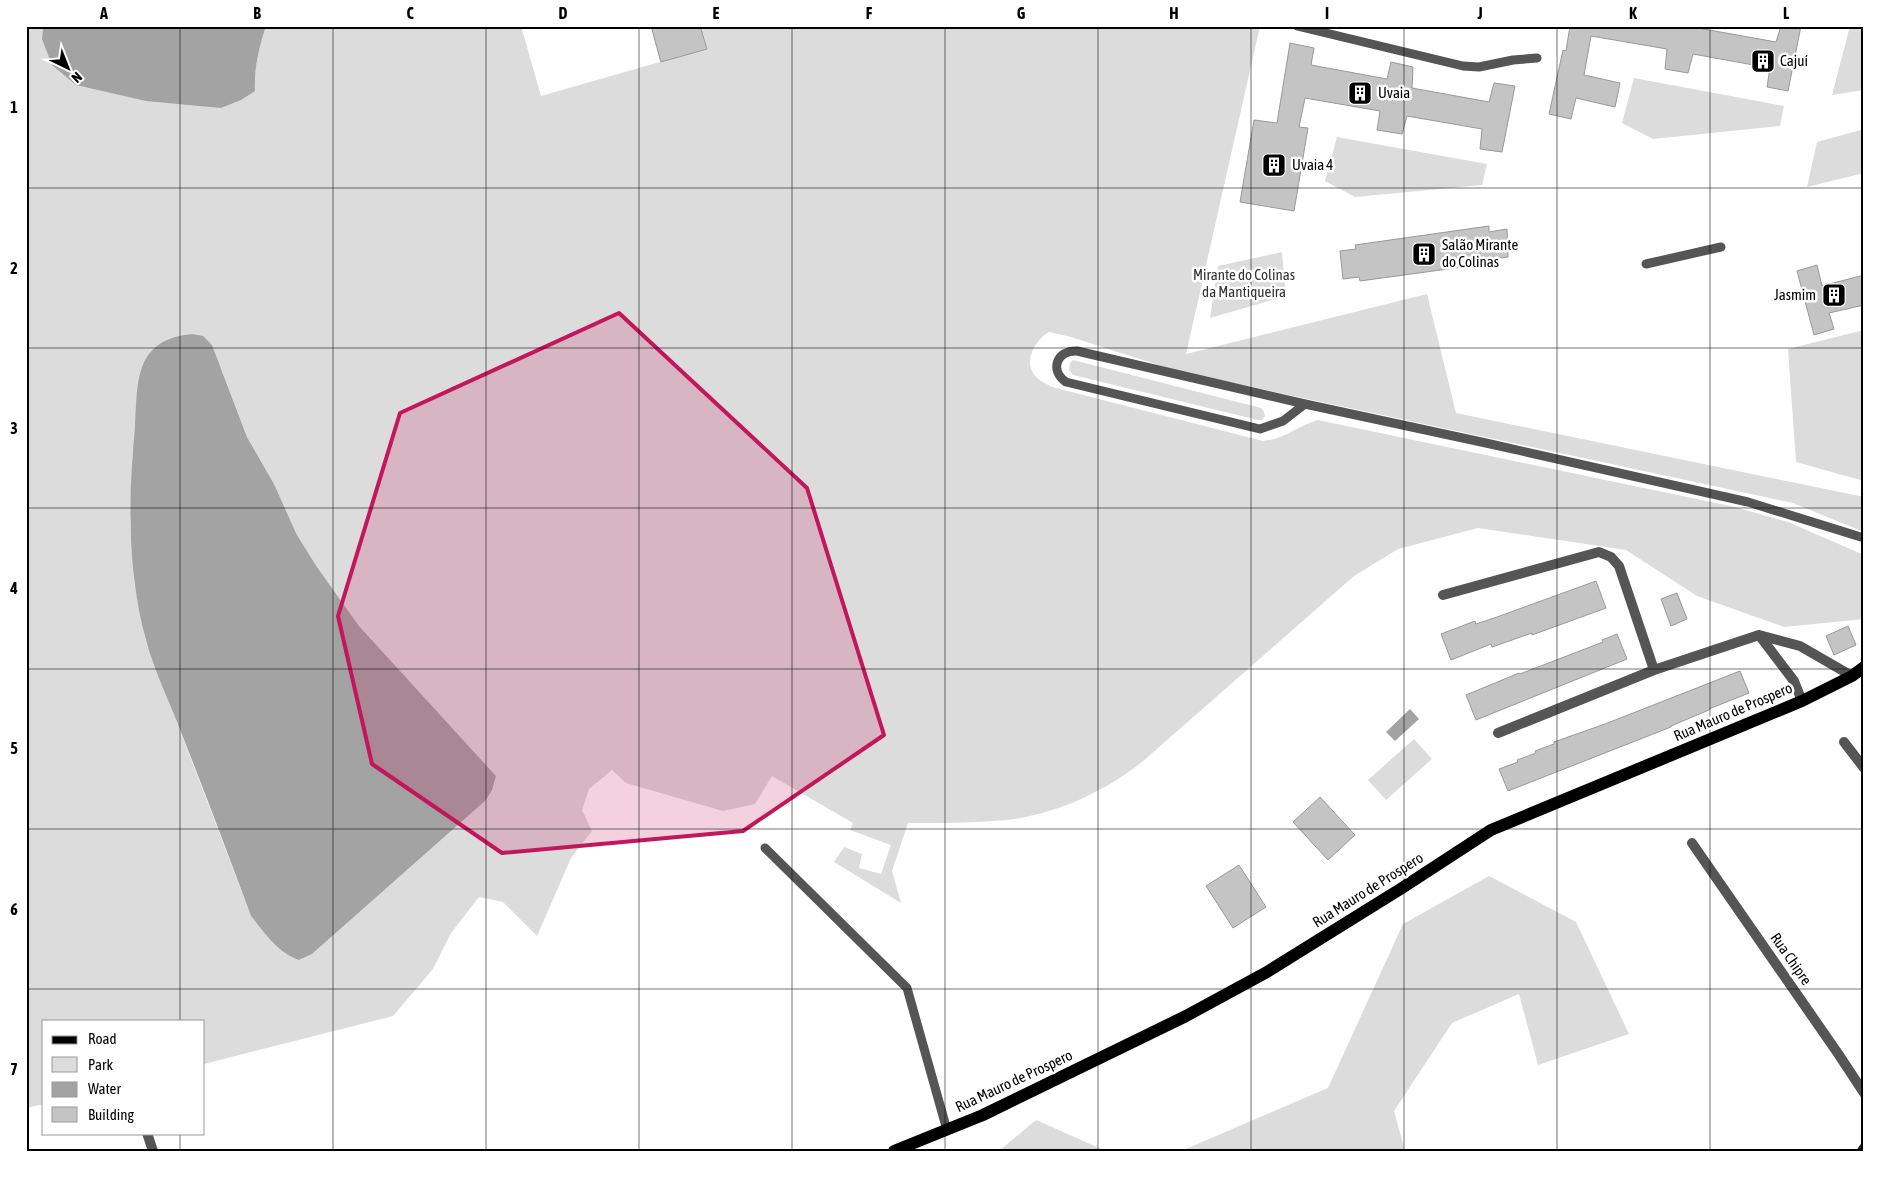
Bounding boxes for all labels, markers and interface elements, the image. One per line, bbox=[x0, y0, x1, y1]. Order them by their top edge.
text: A bbox=[99, 4, 108, 22]
text: B bbox=[253, 4, 261, 22]
text: C bbox=[406, 4, 414, 22]
text: D bbox=[559, 4, 568, 22]
text: E bbox=[713, 4, 720, 22]
text: F bbox=[866, 4, 873, 22]
text: G bbox=[1017, 4, 1026, 22]
text: H bbox=[1169, 4, 1179, 22]
text: I bbox=[1325, 4, 1329, 22]
text: J bbox=[1476, 4, 1483, 22]
text: K bbox=[1629, 4, 1637, 22]
text: L bbox=[1783, 4, 1790, 22]
north arrow bbox=[42, 42, 92, 92]
building icon: Cajuí bbox=[1750, 48, 1776, 74]
place label: Cajuí bbox=[1780, 52, 1808, 69]
text: N bbox=[68, 69, 85, 86]
building icon: Uvaia bbox=[1347, 80, 1373, 106]
place label: Uvaia bbox=[1378, 84, 1410, 101]
text: 1 bbox=[10, 98, 18, 116]
building icon: Uvaia 4 bbox=[1261, 152, 1287, 178]
place label: Uvaia 4 bbox=[1292, 156, 1333, 173]
place label: Salão Mirante do Colinas bbox=[1442, 236, 1518, 270]
building icon: Salão Mirante do Colinas bbox=[1411, 241, 1437, 267]
text: 2 bbox=[10, 259, 18, 277]
park label: Mirante do Colinas da Mantiqueira bbox=[1193, 266, 1295, 300]
building icon: Jasmim bbox=[1821, 282, 1847, 308]
place label: Jasmim bbox=[1774, 286, 1816, 303]
text: 3 bbox=[10, 419, 18, 437]
text: 4 bbox=[9, 579, 18, 597]
street label: Rua Mauro de Prospero bbox=[1671, 679, 1795, 744]
text: 5 bbox=[10, 739, 18, 757]
street label: Rua Mauro de Prospero bbox=[1309, 849, 1426, 930]
text: 6 bbox=[10, 900, 18, 918]
street label: Rua Chipre bbox=[1767, 929, 1816, 988]
legend bbox=[42, 1020, 205, 1134]
text: Road bbox=[88, 1030, 117, 1047]
street label: Rua Mauro de Prospero bbox=[953, 1046, 1075, 1115]
text: Park bbox=[88, 1056, 113, 1073]
text: 7 bbox=[10, 1060, 18, 1078]
text: Water bbox=[88, 1080, 121, 1097]
text: Building bbox=[88, 1106, 134, 1123]

